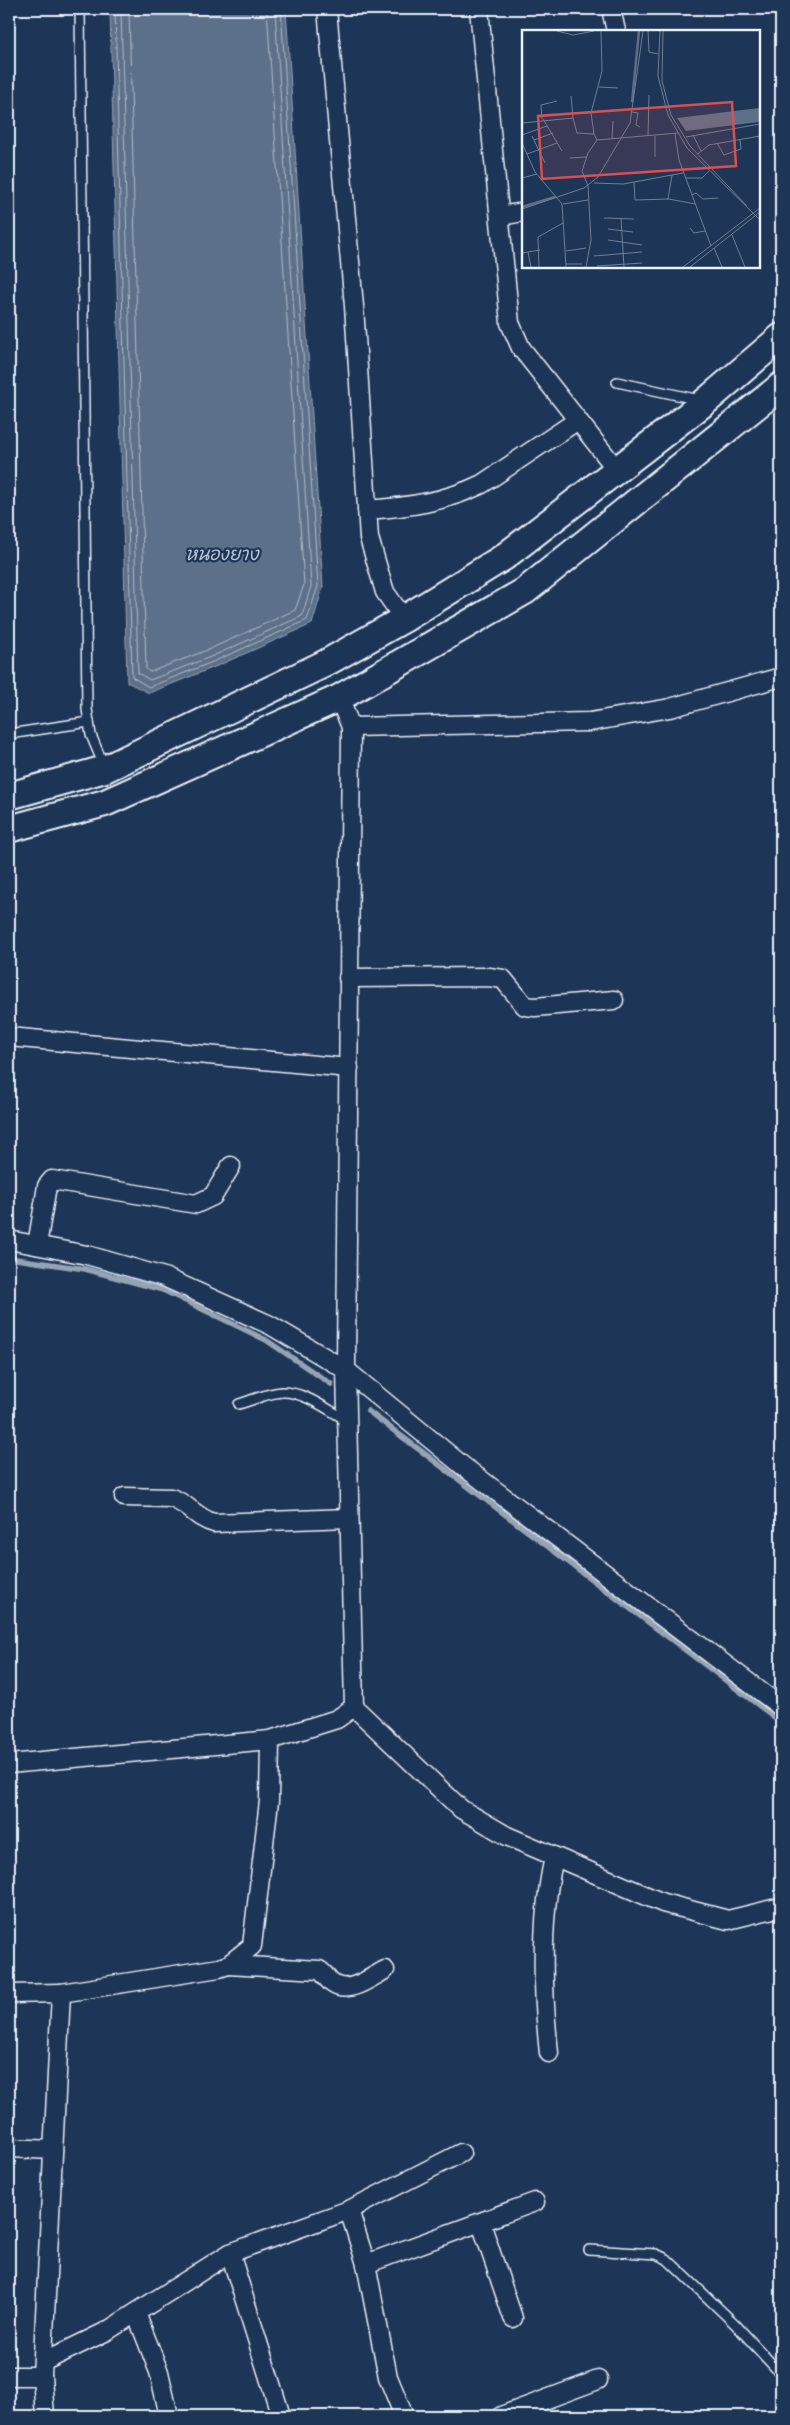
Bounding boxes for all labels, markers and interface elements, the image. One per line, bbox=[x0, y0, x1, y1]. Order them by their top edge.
inset map bbox=[522, 30, 760, 268]
water label: หนองยาง bbox=[186, 544, 260, 569]

